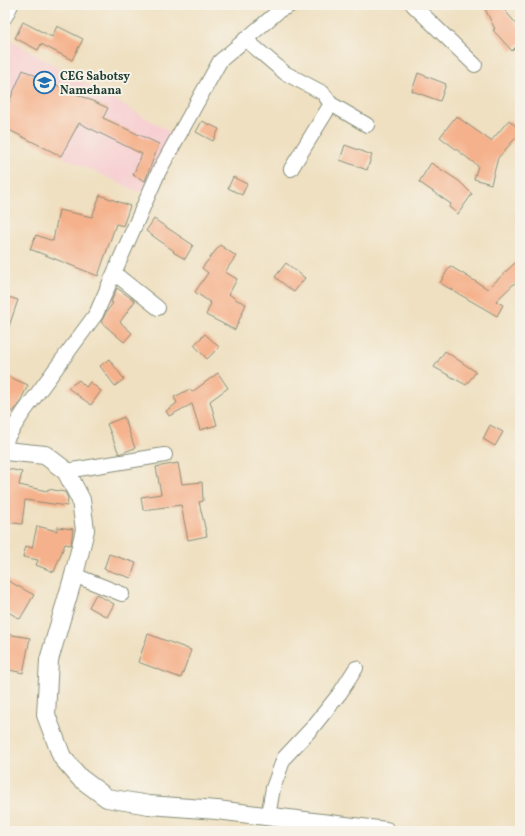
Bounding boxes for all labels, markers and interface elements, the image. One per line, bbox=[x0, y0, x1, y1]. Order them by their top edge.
place label: CEG Sabotsy Namehana bbox=[60, 69, 130, 99]
school or university icon: CEG Sabotsy Namehana bbox=[32, 70, 58, 96]

